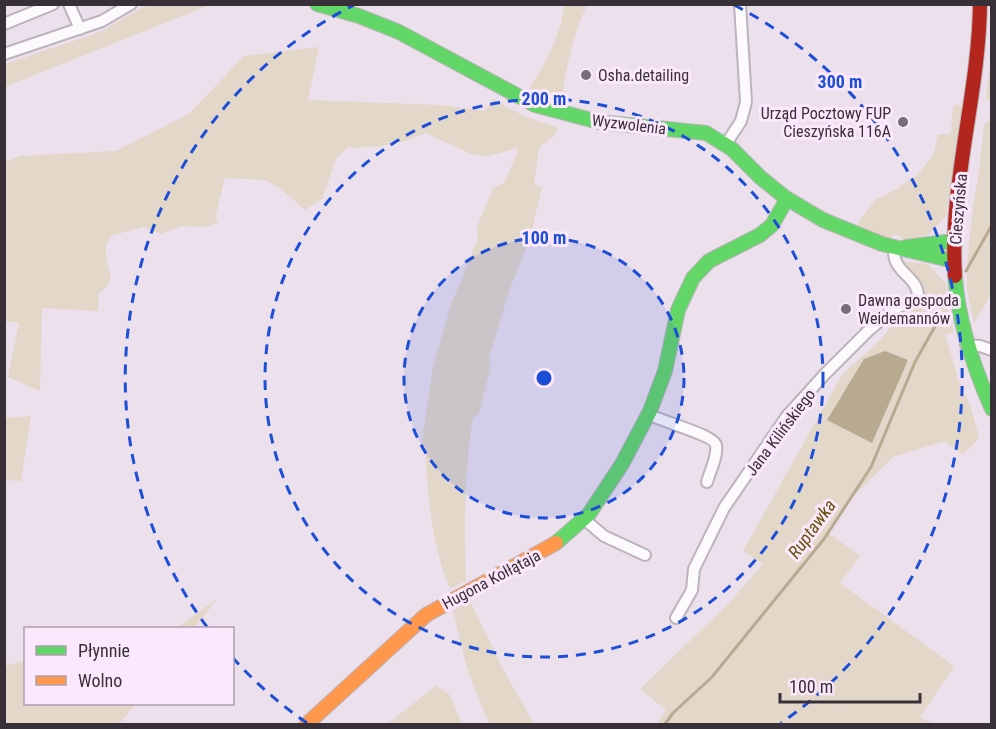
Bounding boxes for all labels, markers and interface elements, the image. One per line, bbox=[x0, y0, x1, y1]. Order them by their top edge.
place label: Osha.detailing bbox=[598, 66, 689, 85]
marker: Osha.detailing bbox=[579, 68, 593, 82]
text: 300 m bbox=[818, 71, 862, 92]
text: 200 m bbox=[522, 88, 566, 109]
place label: Urząd Pocztowy FUP Cieszyńska 116A bbox=[761, 104, 891, 141]
street label: Wyzwolenia bbox=[591, 111, 667, 138]
marker: Urząd Pocztowy FUP Cieszyńska 116A bbox=[896, 115, 910, 129]
street label: Cieszyńska bbox=[946, 173, 971, 245]
text: 100 m bbox=[522, 227, 566, 248]
place label: Dawna gospoda Weidemannów bbox=[858, 291, 959, 328]
marker: Dawna gospoda Weidemannów bbox=[839, 302, 853, 316]
centre of rings bbox=[534, 368, 554, 388]
street label: Jana Kilińskiego bbox=[742, 385, 819, 479]
water label: Ruptawka bbox=[783, 495, 840, 562]
street label: Hugona Kołłątaja bbox=[439, 546, 544, 613]
legend bbox=[24, 627, 234, 705]
text: Płynnie bbox=[78, 640, 130, 661]
scale bar bbox=[780, 666, 920, 704]
text: Wolno bbox=[78, 670, 122, 691]
text: 100 m bbox=[789, 676, 833, 697]

